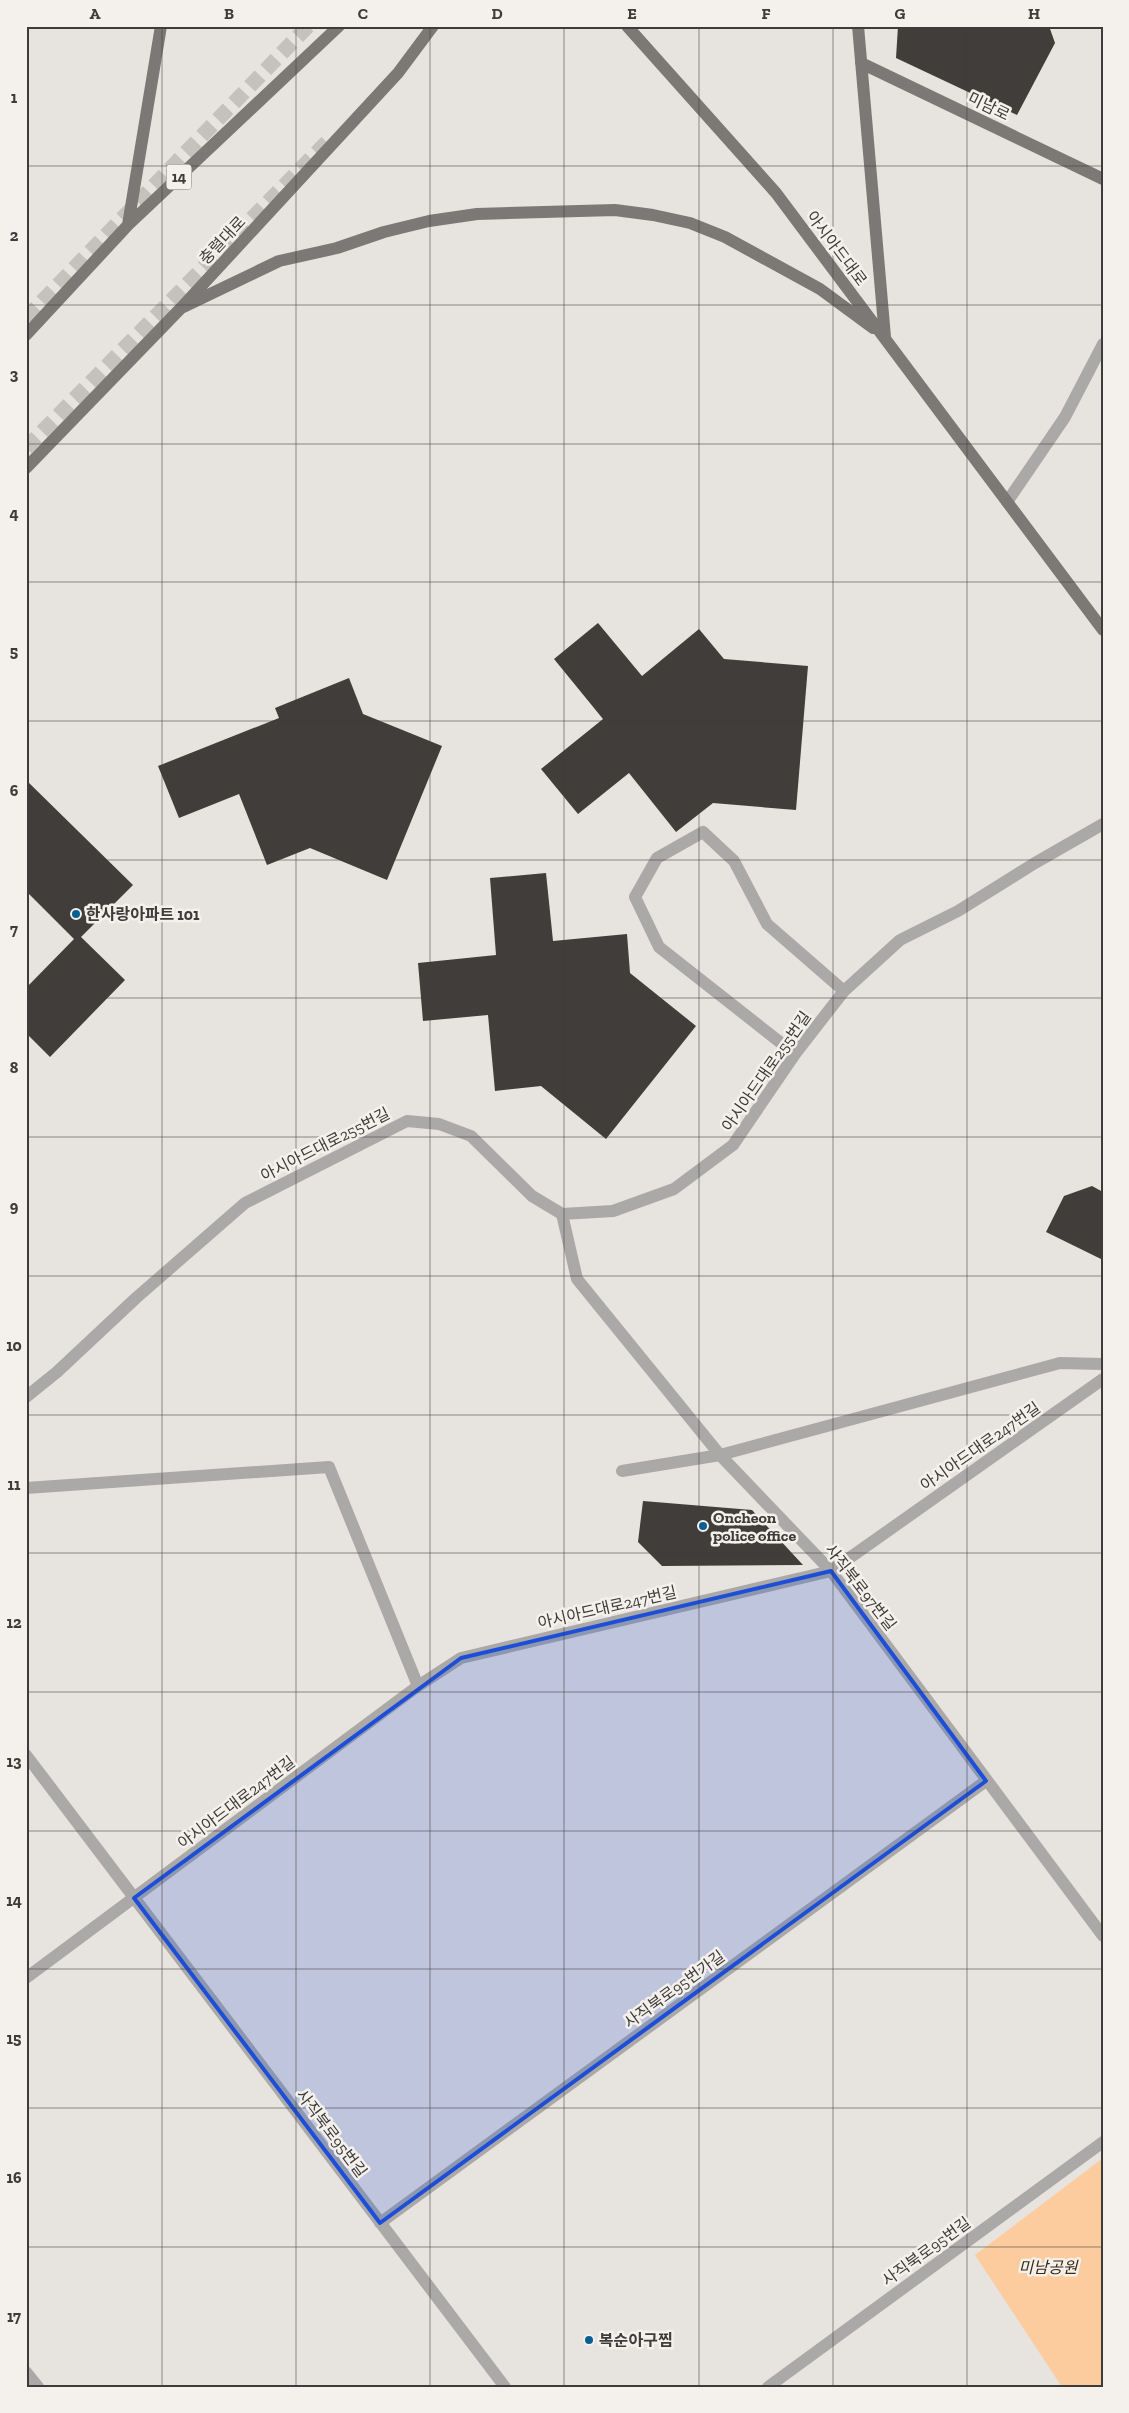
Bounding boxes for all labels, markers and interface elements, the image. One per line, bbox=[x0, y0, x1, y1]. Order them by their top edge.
text: A bbox=[90, 4, 101, 23]
text: B bbox=[224, 4, 234, 23]
text: C bbox=[358, 4, 368, 23]
text: D bbox=[491, 4, 503, 23]
text: E bbox=[627, 4, 637, 23]
text: F bbox=[761, 4, 771, 23]
text: G bbox=[895, 4, 906, 23]
text: H bbox=[1028, 4, 1040, 23]
text: 1 bbox=[11, 88, 18, 107]
street label: 미남로 bbox=[965, 88, 1013, 125]
road number: 14 bbox=[166, 164, 192, 190]
street label: 아시아드대로 bbox=[802, 207, 871, 290]
street label: 충렬대로 bbox=[195, 212, 250, 268]
text: 2 bbox=[10, 226, 19, 245]
text: 3 bbox=[10, 365, 19, 384]
text: 4 bbox=[9, 504, 19, 523]
text: 5 bbox=[10, 642, 18, 661]
text: 6 bbox=[10, 781, 19, 800]
place label: 한사랑아파트 101 bbox=[86, 905, 200, 924]
marker: 한사랑아파트 101 bbox=[70, 908, 82, 920]
text: 7 bbox=[10, 920, 18, 939]
street label: 아시아드대로255번길 bbox=[718, 1008, 815, 1135]
text: 8 bbox=[10, 1058, 19, 1077]
street label: 아시아드대로255번길 bbox=[257, 1104, 393, 1185]
text: 9 bbox=[10, 1197, 19, 1216]
text: 10 bbox=[6, 1336, 22, 1355]
street label: 아시아드대로247번길 bbox=[917, 1398, 1044, 1495]
text: 11 bbox=[8, 1475, 21, 1494]
place label: Oncheon police office bbox=[713, 1508, 796, 1545]
marker: Oncheon police office bbox=[697, 1520, 709, 1532]
street label: 사직북로97번길 bbox=[821, 1540, 900, 1634]
street label: 아시아드대로247번길 bbox=[536, 1582, 678, 1633]
text: 12 bbox=[6, 1613, 22, 1632]
text: 13 bbox=[7, 1752, 22, 1771]
street label: 아시아드대로247번길 bbox=[174, 1752, 299, 1853]
text: 14 bbox=[6, 1891, 22, 1910]
street label: 사직북로95번가길 bbox=[620, 1947, 728, 2032]
text: 15 bbox=[7, 2029, 21, 2048]
street label: 사직북로95번길 bbox=[292, 2086, 371, 2181]
text: 16 bbox=[6, 2168, 22, 2187]
street label: 사직북로95번길 bbox=[878, 2213, 974, 2290]
park label: 미남공원 bbox=[1019, 2258, 1079, 2277]
text: 17 bbox=[7, 2307, 21, 2326]
place label: 복순아구찜 bbox=[599, 2331, 673, 2350]
marker: 복순아구찜 bbox=[583, 2334, 595, 2346]

